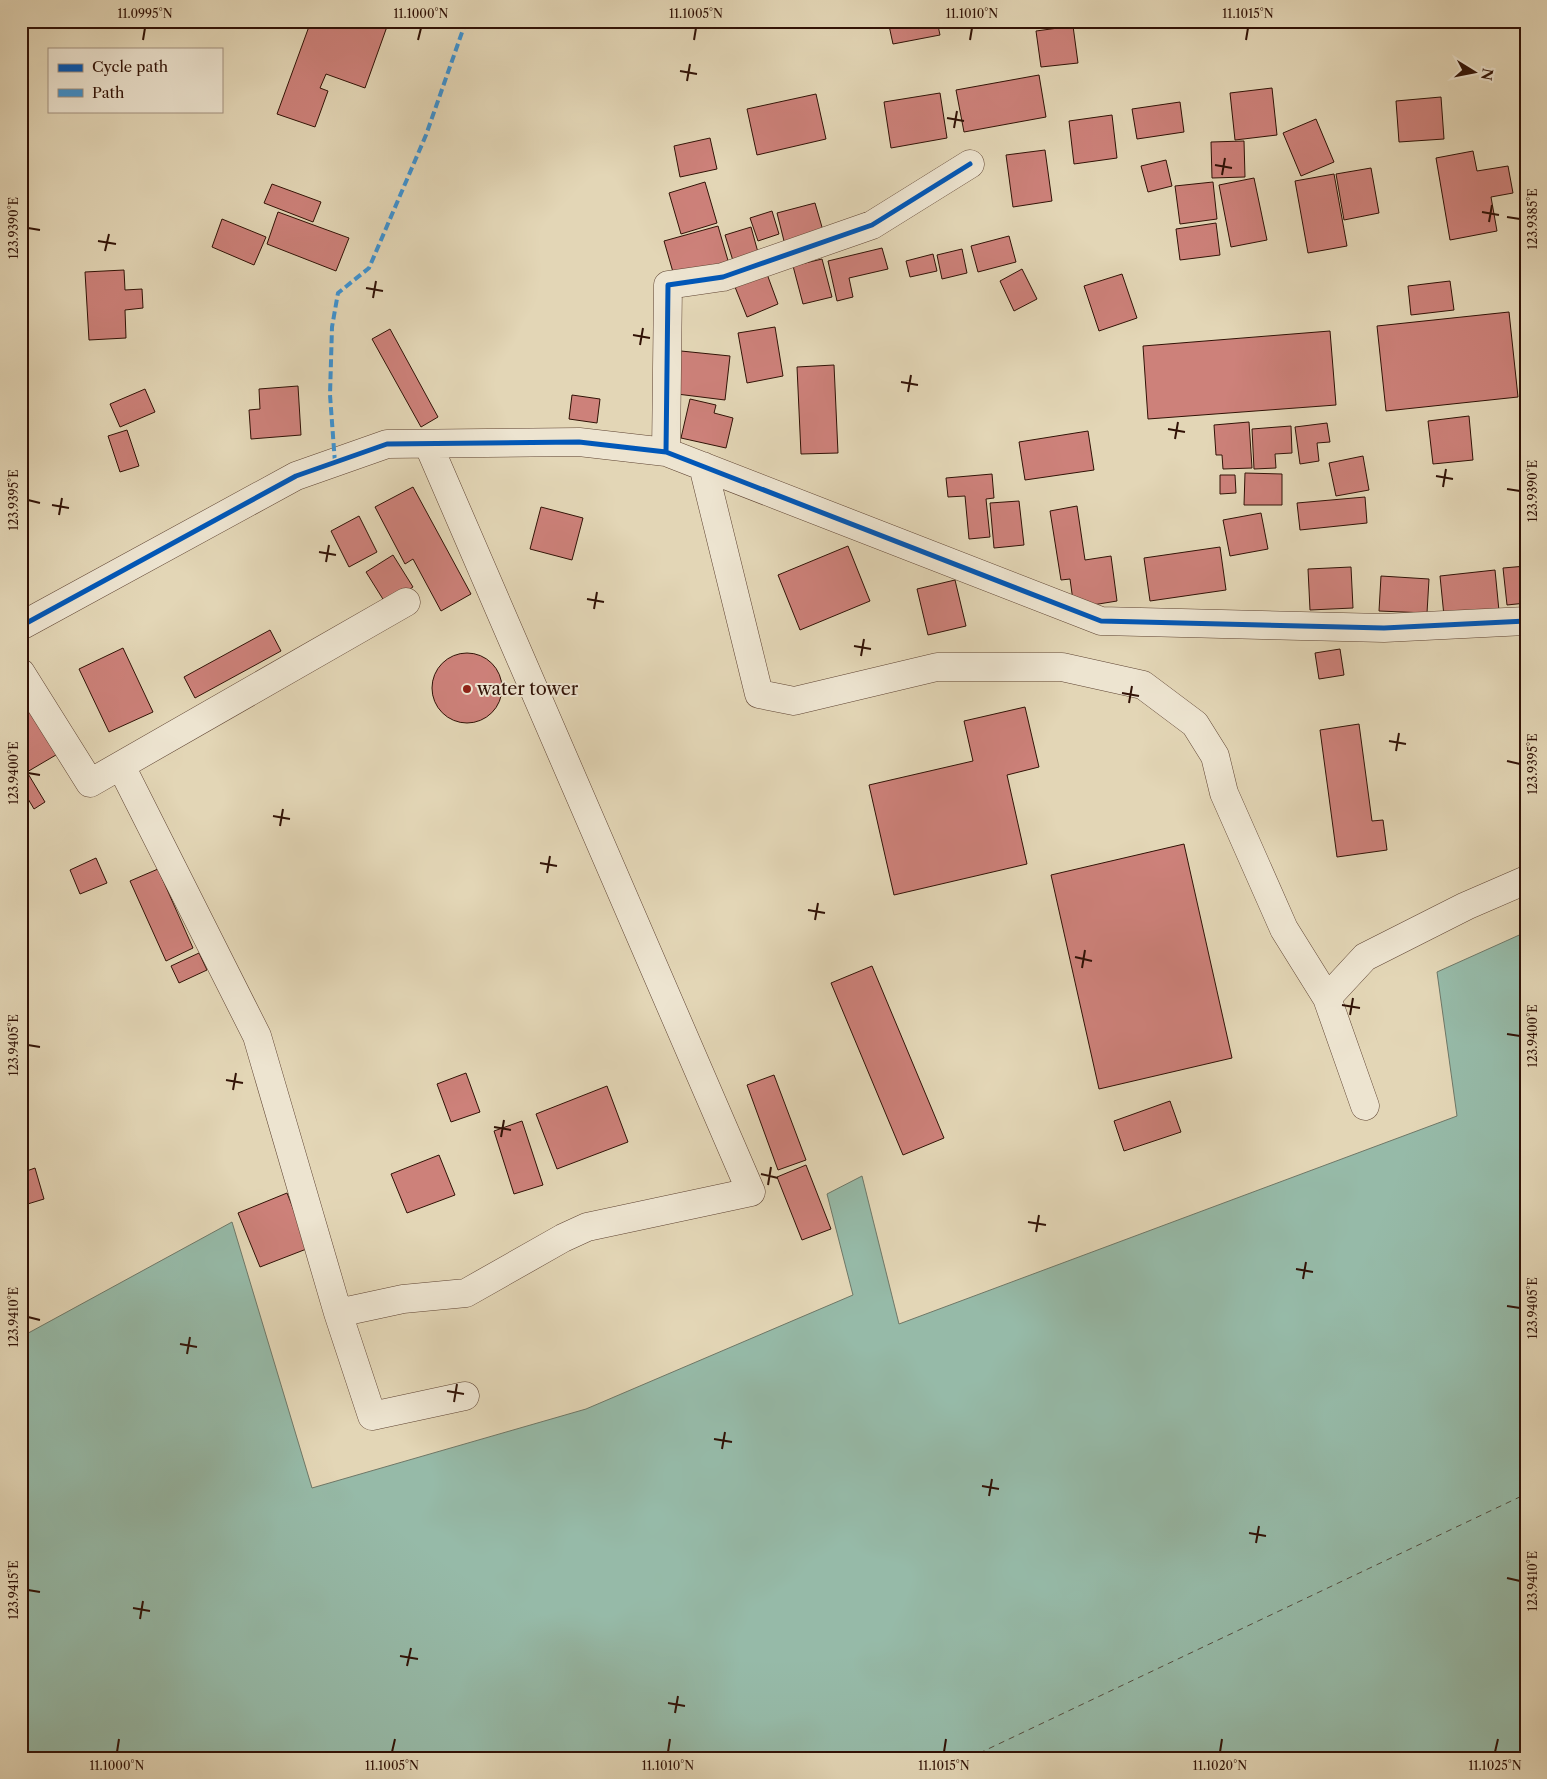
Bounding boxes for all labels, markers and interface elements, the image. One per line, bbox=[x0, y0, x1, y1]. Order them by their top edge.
text: 11.0995°N bbox=[117, 6, 173, 21]
text: 11.1000°N bbox=[393, 6, 449, 21]
text: 11.1005°N bbox=[669, 6, 723, 21]
text: 11.1010°N bbox=[946, 6, 998, 21]
text: 11.1015°N bbox=[1222, 6, 1274, 21]
legend bbox=[48, 48, 222, 112]
north arrow bbox=[1450, 48, 1500, 98]
text: Cycle path bbox=[92, 57, 169, 76]
text: N bbox=[1477, 67, 1497, 82]
text: Path bbox=[92, 83, 125, 102]
text: 123.9385°E bbox=[1525, 189, 1540, 249]
text: 123.9390°E bbox=[6, 197, 21, 259]
text: 123.9390°E bbox=[1525, 460, 1540, 522]
text: 123.9395°E bbox=[6, 470, 21, 530]
place label: water tower bbox=[476, 678, 579, 700]
marker: water tower bbox=[461, 683, 473, 695]
text: 123.9395°E bbox=[1525, 734, 1540, 794]
text: 123.9400°E bbox=[6, 742, 21, 804]
text: 123.9400°E bbox=[1525, 1005, 1540, 1067]
text: 123.9405°E bbox=[6, 1014, 21, 1076]
text: 123.9405°E bbox=[1525, 1277, 1540, 1339]
text: 123.9410°E bbox=[6, 1287, 21, 1347]
text: 123.9410°E bbox=[1525, 1551, 1540, 1611]
text: 123.9415°E bbox=[6, 1560, 21, 1620]
text: 11.1000°N bbox=[89, 1758, 145, 1773]
text: 11.1005°N bbox=[365, 1758, 419, 1773]
text: 11.1010°N bbox=[642, 1758, 694, 1773]
text: 11.1015°N bbox=[918, 1758, 970, 1773]
text: 11.1020°N bbox=[1193, 1758, 1247, 1773]
text: 11.1025°N bbox=[1468, 1758, 1522, 1773]

